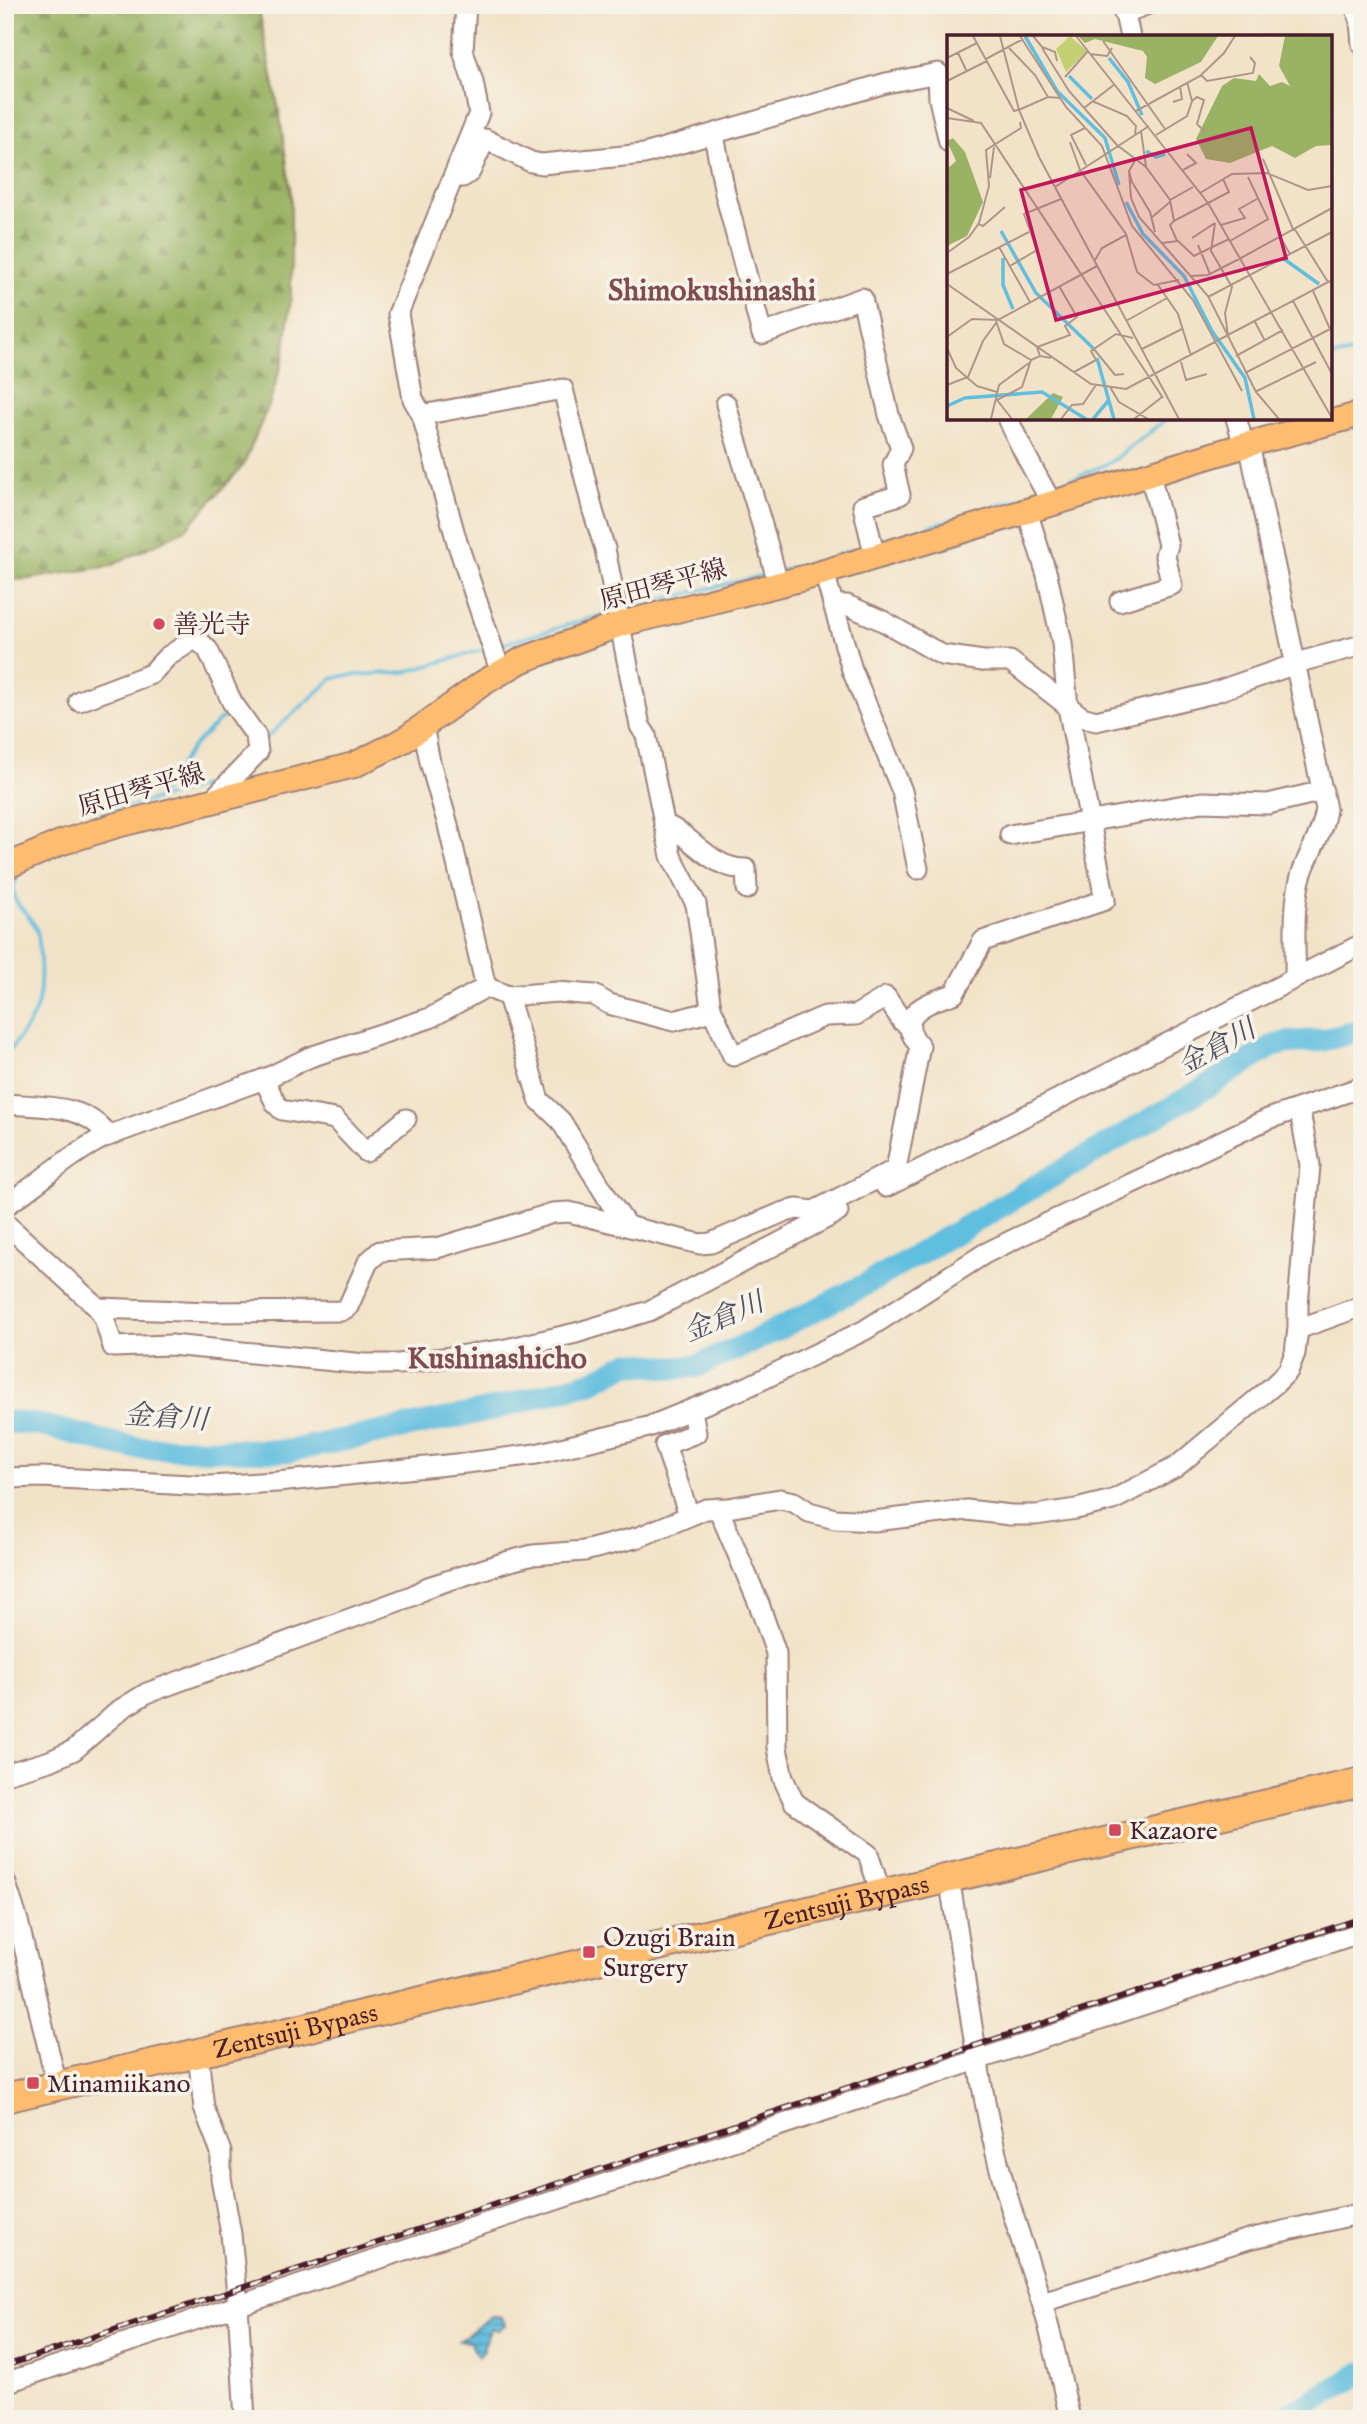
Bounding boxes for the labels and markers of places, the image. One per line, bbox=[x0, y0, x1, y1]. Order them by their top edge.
place label: 善光寺 bbox=[173, 609, 251, 642]
marker: 善光寺 bbox=[151, 616, 167, 632]
place label: Kazaore bbox=[1129, 1815, 1218, 1848]
marker: Kazaore bbox=[1107, 1822, 1123, 1838]
place label: Ozugi Brain Surgery bbox=[603, 1922, 736, 1985]
marker: Ozugi Brain Surgery bbox=[581, 1944, 597, 1960]
place label: Minamiikano bbox=[47, 2068, 191, 2101]
marker: Minamiikano bbox=[25, 2075, 41, 2091]

